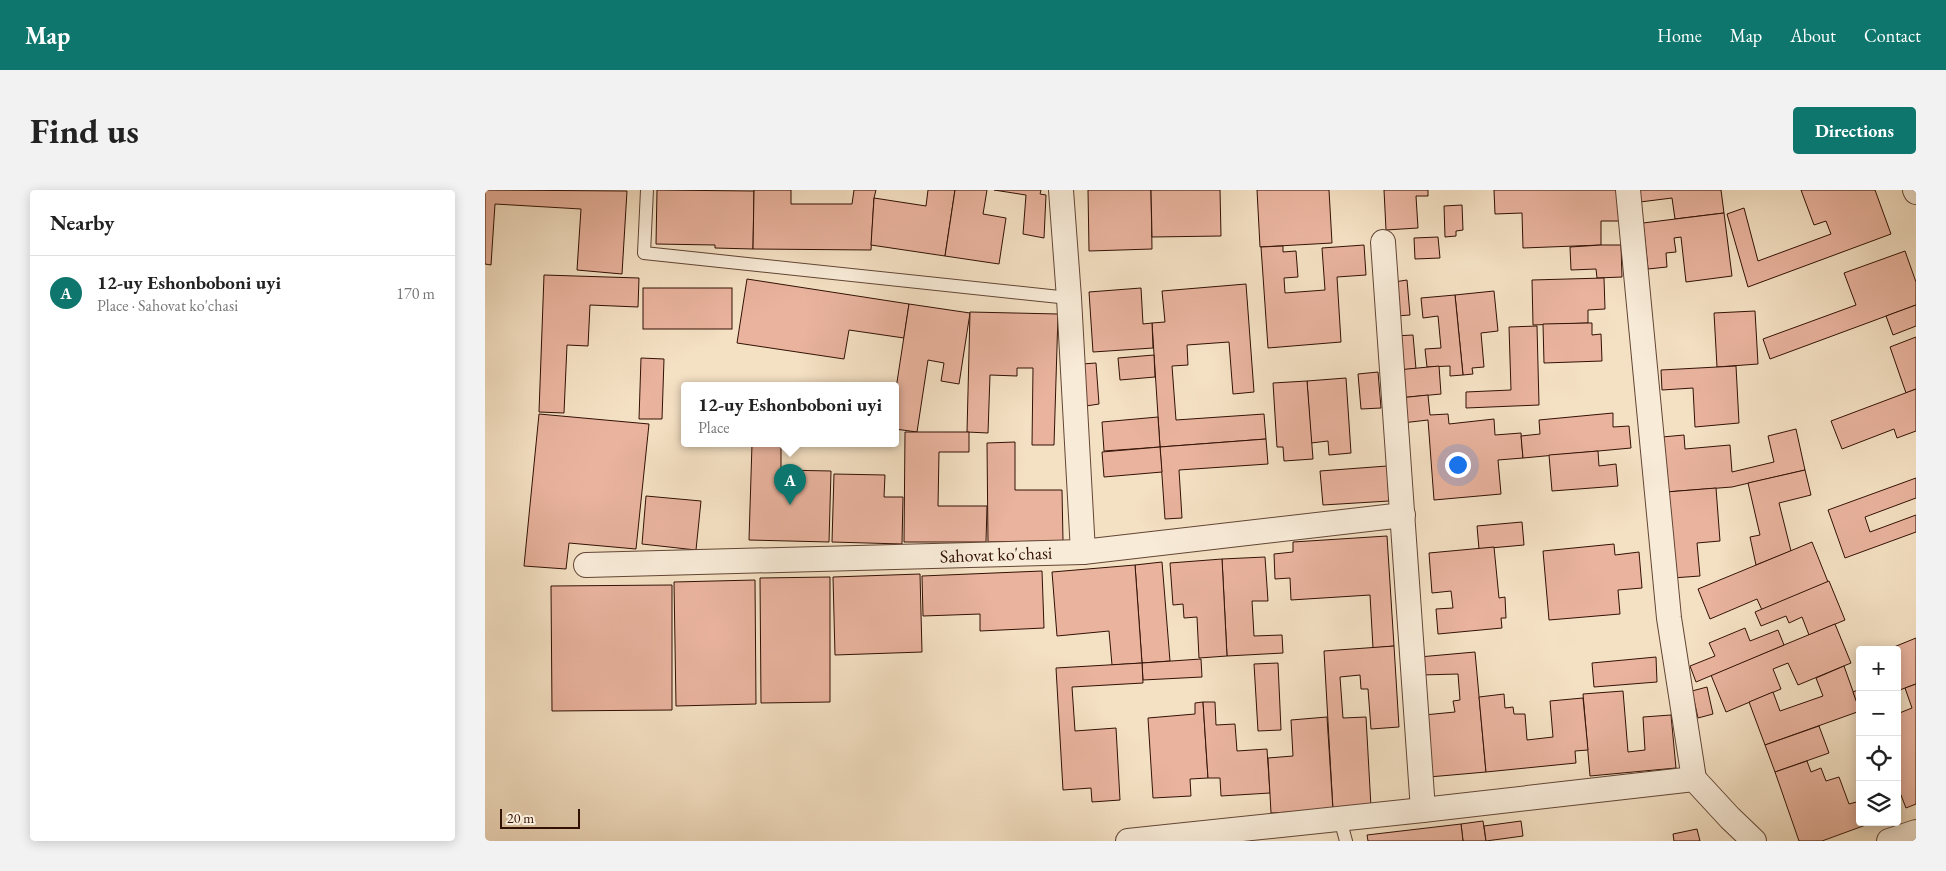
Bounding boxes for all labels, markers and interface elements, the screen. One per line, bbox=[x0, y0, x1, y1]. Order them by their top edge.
text: Map bbox=[25, 20, 70, 51]
text: Home bbox=[1657, 24, 1702, 47]
text: Map bbox=[1730, 24, 1762, 47]
text: About bbox=[1790, 24, 1836, 47]
text: Contact bbox=[1864, 24, 1921, 47]
button: Directions bbox=[1793, 107, 1916, 154]
text: Find us bbox=[30, 108, 139, 153]
text: Nearby bbox=[50, 209, 114, 236]
text: 12-uy Eshonboboni uyi bbox=[97, 270, 281, 295]
text: A bbox=[60, 283, 72, 304]
text: 170 m bbox=[396, 283, 435, 304]
text: Place · Sahovat ko'chasi bbox=[97, 295, 238, 316]
popup bbox=[681, 382, 899, 447]
text: 12-uy Eshonboboni uyi bbox=[698, 392, 882, 417]
text: Place bbox=[698, 417, 730, 438]
your location bbox=[1445, 452, 1471, 478]
pin: A bbox=[774, 464, 806, 505]
street label: Sahovat ko'chasi bbox=[939, 541, 1053, 567]
map controls bbox=[1856, 646, 1901, 826]
button: + bbox=[1856, 646, 1901, 691]
button: − bbox=[1856, 691, 1901, 736]
button: locate bbox=[1856, 736, 1901, 781]
button: layers bbox=[1856, 781, 1901, 826]
scale bar bbox=[500, 806, 580, 829]
text: 20 m bbox=[507, 809, 534, 827]

